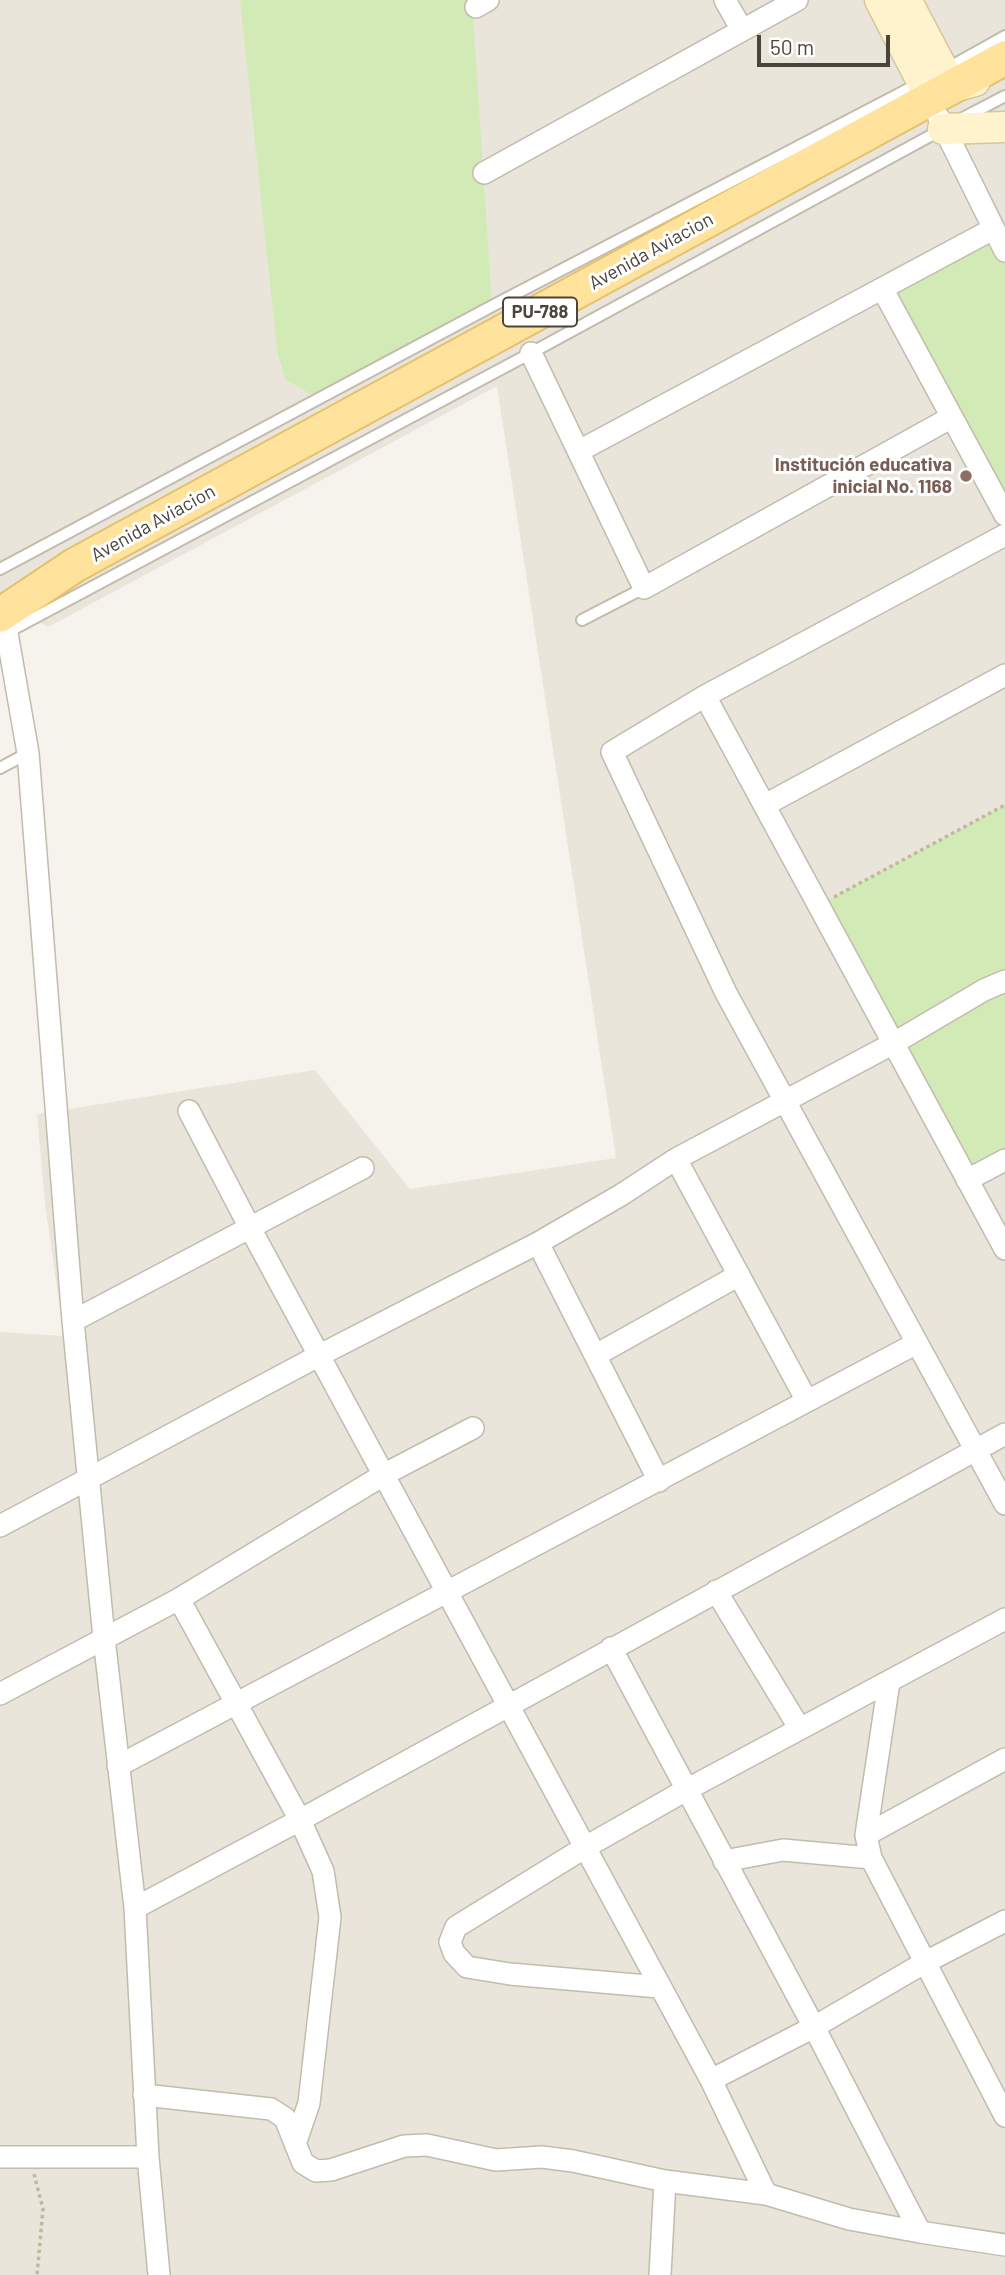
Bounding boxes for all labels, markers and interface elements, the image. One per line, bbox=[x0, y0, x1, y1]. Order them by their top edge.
scale bar bbox=[760, 21, 893, 65]
text: 50 m bbox=[770, 34, 814, 59]
street label: Avenida Aviacion bbox=[585, 207, 717, 295]
road number: PU-788 bbox=[503, 298, 577, 326]
place label: Institución educativa inicial No. 1168 bbox=[775, 454, 952, 498]
marker: Institución educativa inicial No. 1168 bbox=[958, 468, 974, 484]
street label: Avenida Aviacion bbox=[87, 479, 219, 567]

